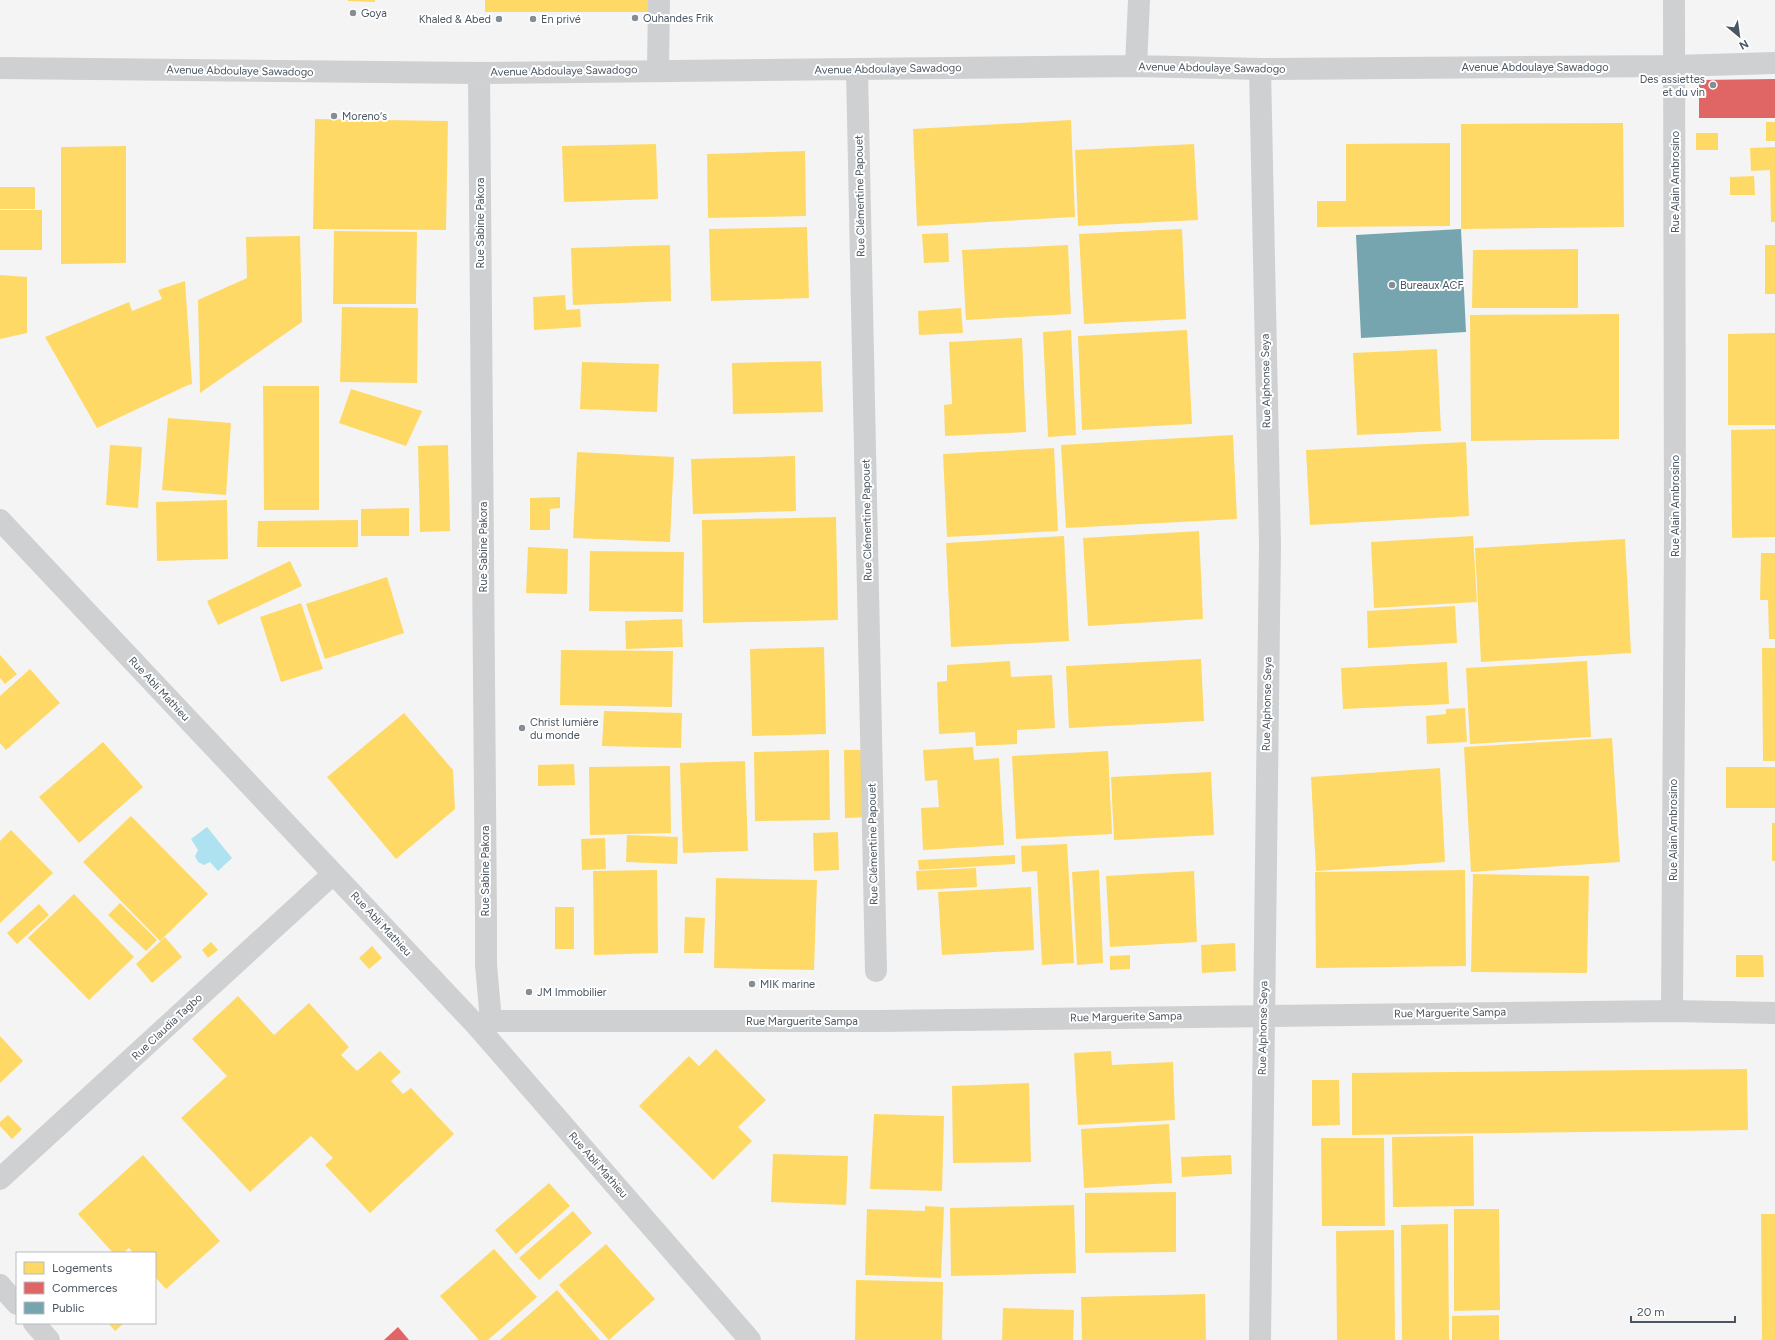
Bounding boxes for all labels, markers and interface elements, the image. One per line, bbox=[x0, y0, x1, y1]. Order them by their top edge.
place label: Goya bbox=[361, 7, 387, 20]
marker: Goya bbox=[348, 8, 358, 18]
place label: Ouhandes Frik bbox=[643, 12, 714, 25]
place label: Khaled & Abed bbox=[419, 13, 491, 26]
place label: En privé bbox=[541, 13, 581, 26]
marker: Ouhandes Frik bbox=[630, 13, 640, 23]
marker: Khaled & Abed bbox=[494, 14, 504, 24]
marker: En privé bbox=[528, 14, 538, 24]
north arrow bbox=[1719, 16, 1759, 56]
text: N bbox=[1737, 37, 1750, 52]
street label: Avenue Abdoulaye Sawadogo bbox=[1138, 60, 1286, 76]
street label: Avenue Abdoulaye Sawadogo bbox=[814, 61, 962, 77]
street label: Avenue Abdoulaye Sawadogo bbox=[1461, 61, 1609, 74]
street label: Avenue Abdoulaye Sawadogo bbox=[166, 63, 314, 79]
street label: Avenue Abdoulaye Sawadogo bbox=[490, 63, 638, 79]
place label: Des assiettes et du vin bbox=[1640, 73, 1705, 99]
marker: Des assiettes et du vin bbox=[1708, 80, 1718, 90]
place label: Moreno‘s bbox=[342, 110, 387, 123]
marker: Moreno‘s bbox=[329, 111, 339, 121]
street label: Rue Alain Ambrosino bbox=[1669, 131, 1682, 233]
street label: Rue Clémentine Papouet bbox=[852, 135, 868, 257]
street label: Rue Sabine Pakora bbox=[474, 178, 487, 268]
place label: Bureaux ACF bbox=[1400, 279, 1463, 292]
marker: Bureaux ACF bbox=[1387, 280, 1397, 290]
street label: Rue Alphonse Seya bbox=[1259, 334, 1273, 428]
street label: Rue Alain Ambrosino bbox=[1669, 455, 1682, 557]
street label: Rue Clémentine Papouet bbox=[859, 459, 875, 581]
street label: Rue Sabine Pakora bbox=[477, 502, 490, 592]
street label: Rue Abli Mathieu bbox=[126, 654, 192, 724]
street label: Rue Alphonse Seya bbox=[1260, 657, 1274, 751]
place label: Christ lumière du monde bbox=[530, 716, 599, 742]
marker: Christ lumière du monde bbox=[517, 723, 527, 733]
street label: Rue Alain Ambrosino bbox=[1667, 779, 1680, 881]
street label: Rue Clémentine Papouet bbox=[865, 783, 881, 905]
street label: Rue Sabine Pakora bbox=[479, 826, 492, 916]
street label: Rue Abli Mathieu bbox=[348, 889, 414, 959]
place label: MIK marine bbox=[760, 978, 815, 991]
marker: MIK marine bbox=[747, 979, 757, 989]
street label: Rue Alphonse Seya bbox=[1256, 981, 1270, 1075]
place label: JM Immobilier bbox=[537, 986, 607, 999]
marker: JM Immobilier bbox=[524, 987, 534, 997]
street label: Rue Claudia Tagbo bbox=[129, 991, 205, 1063]
street label: Rue Marguerite Sampa bbox=[1394, 1006, 1506, 1020]
street label: Rue Marguerite Sampa bbox=[1070, 1010, 1182, 1024]
street label: Rue Marguerite Sampa bbox=[746, 1015, 858, 1028]
street label: Rue Abli Mathieu bbox=[566, 1129, 630, 1201]
legend bbox=[16, 1252, 156, 1324]
text: Logements bbox=[52, 1261, 113, 1275]
text: Commerces bbox=[52, 1281, 118, 1295]
scale bar bbox=[1631, 1298, 1735, 1324]
text: Public bbox=[52, 1301, 85, 1315]
text: 20 m bbox=[1637, 1305, 1665, 1319]

